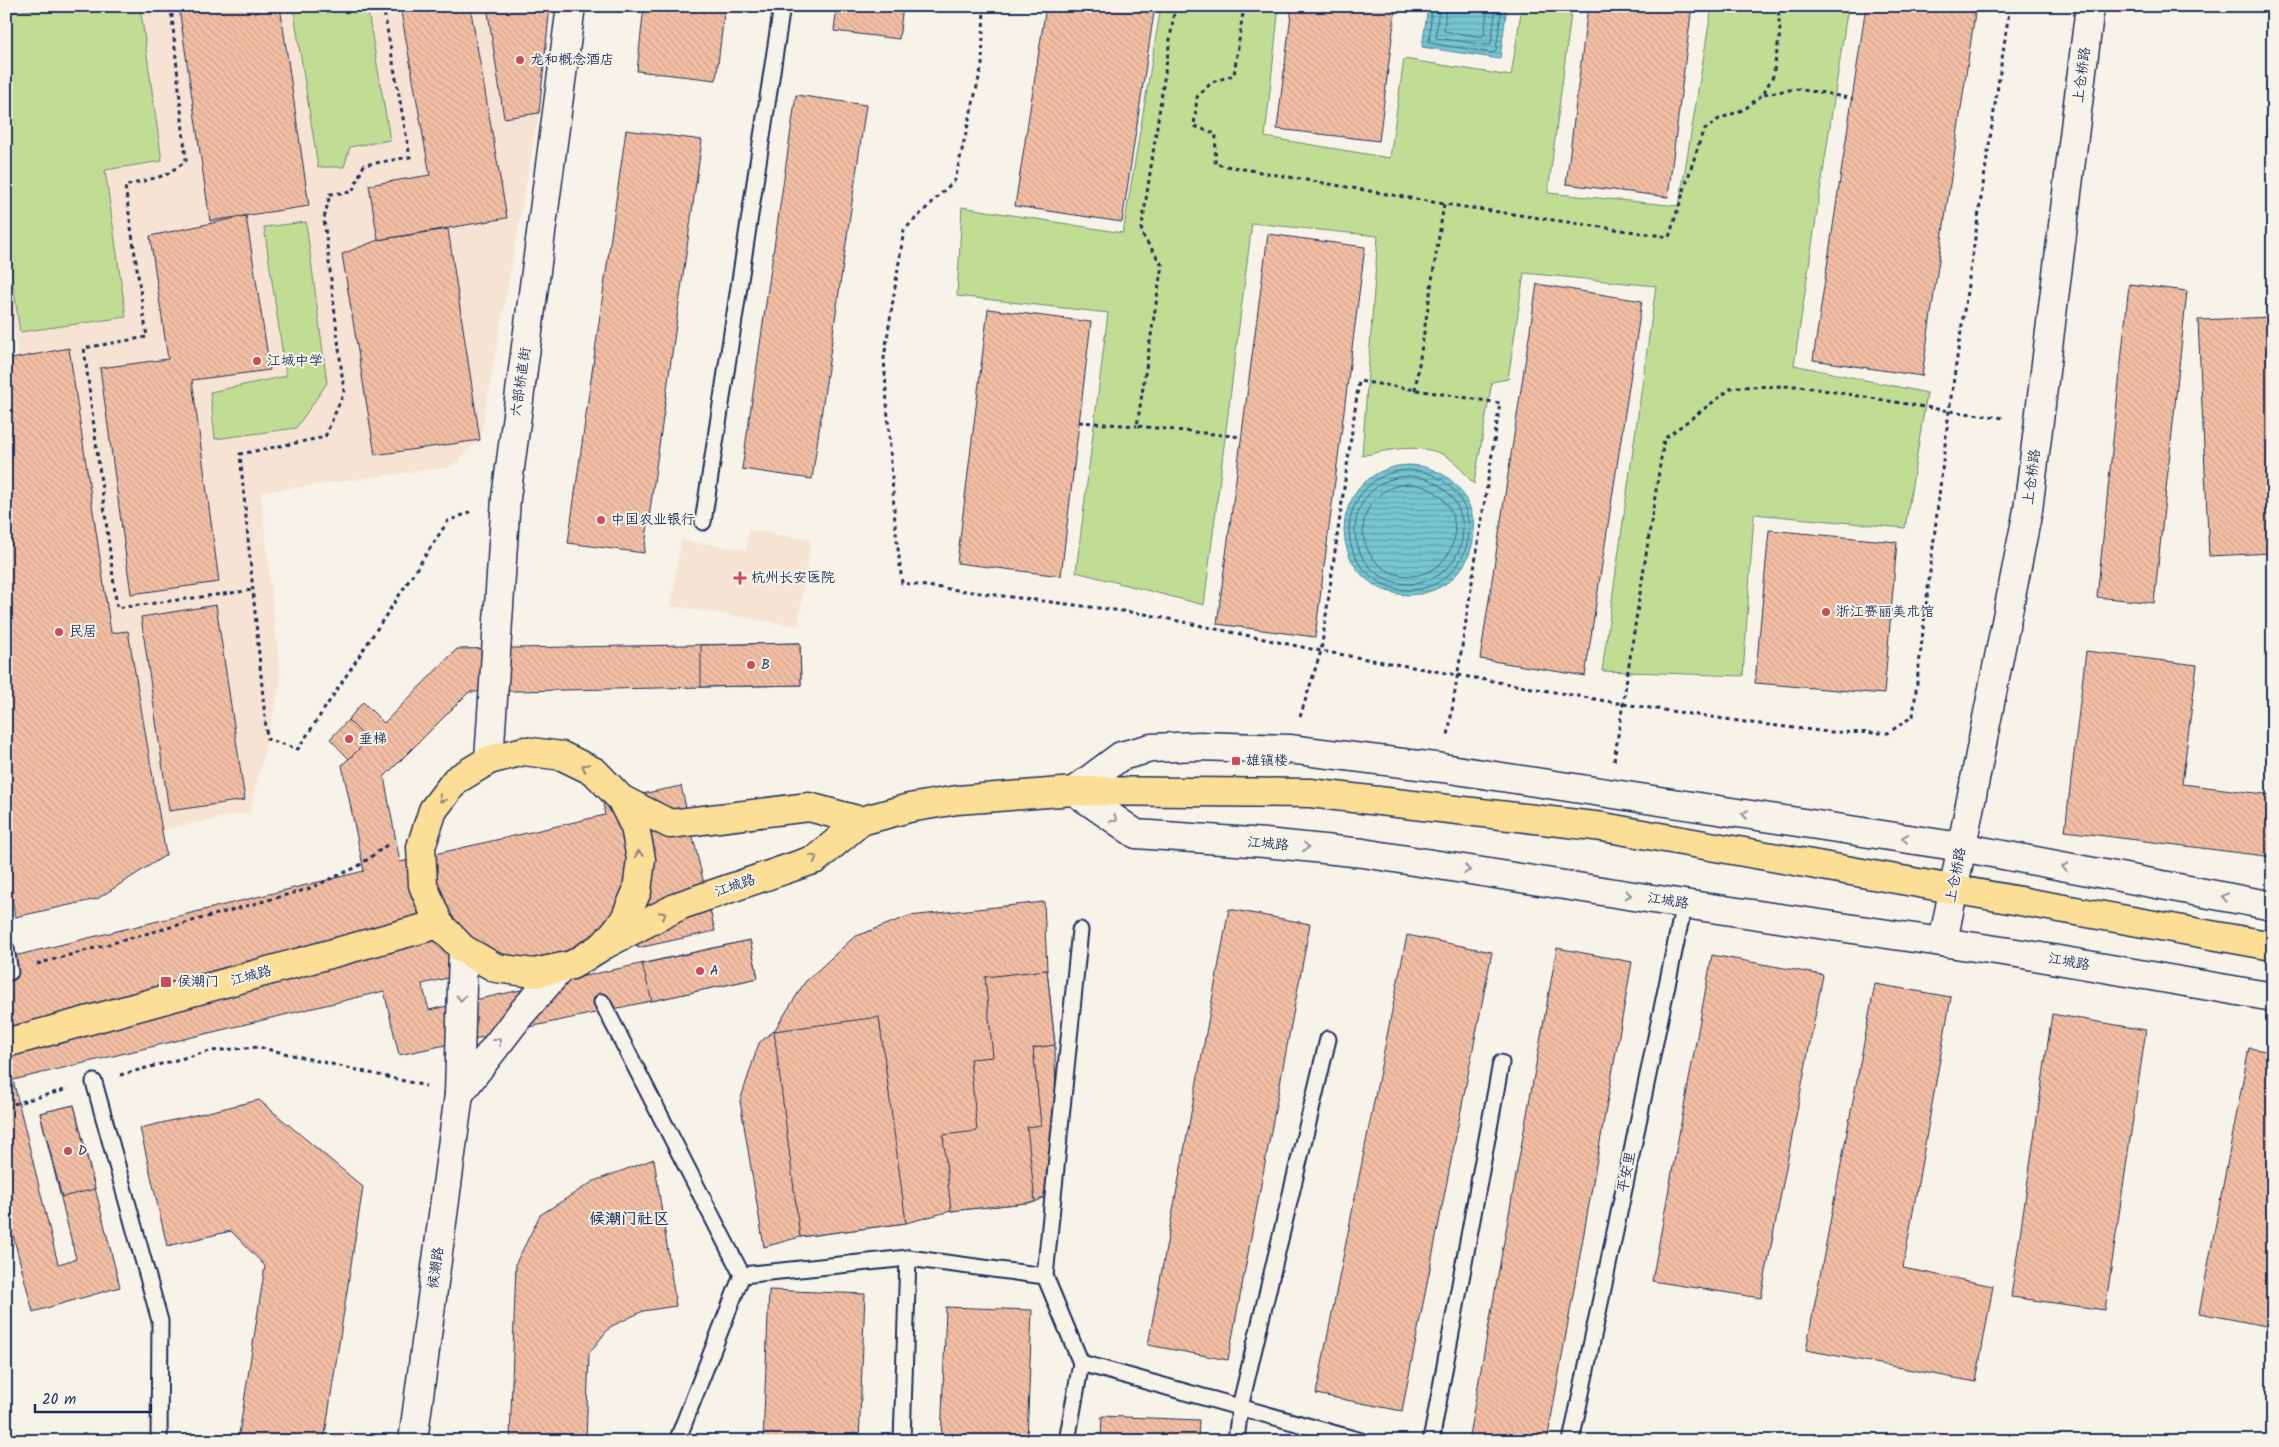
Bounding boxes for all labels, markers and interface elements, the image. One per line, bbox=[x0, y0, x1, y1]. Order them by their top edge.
street label: 上仓桥路 bbox=[2068, 46, 2096, 104]
place label: 龙和概念酒店 bbox=[530, 49, 614, 71]
marker: 龙和概念酒店 bbox=[514, 54, 526, 66]
street label: 六部桥直街 bbox=[505, 346, 537, 418]
place label: 江城中学 bbox=[267, 350, 323, 372]
marker: 江城中学 bbox=[251, 355, 263, 367]
street label: 上仓桥路 bbox=[2018, 448, 2046, 506]
place label: 中国农业银行 bbox=[611, 509, 695, 531]
marker: 中国农业银行 bbox=[595, 514, 607, 526]
place label: 杭州长安医院 bbox=[751, 567, 835, 589]
marker: 杭州长安医院 bbox=[733, 571, 747, 585]
place label: 浙江赛丽美术馆 bbox=[1836, 601, 1934, 623]
marker: 浙江赛丽美术馆 bbox=[1820, 606, 1832, 618]
place label: 民居 bbox=[69, 621, 97, 643]
marker: 民居 bbox=[53, 626, 65, 638]
place label: B bbox=[761, 654, 770, 676]
marker: B bbox=[745, 659, 757, 671]
place label: 垂梯 bbox=[359, 728, 387, 750]
marker: 垂梯 bbox=[343, 733, 355, 745]
place label: 雄镇楼 bbox=[1246, 750, 1288, 772]
marker: 雄镇楼 bbox=[1230, 755, 1242, 767]
one-way arrow bbox=[581, 763, 590, 773]
one-way arrow bbox=[439, 793, 447, 802]
one-way arrow bbox=[1740, 809, 1748, 820]
one-way arrow bbox=[1108, 813, 1118, 822]
street label: 江城路 bbox=[1246, 831, 1290, 857]
one-way arrow bbox=[1901, 834, 1910, 844]
one-way arrow bbox=[1303, 841, 1311, 852]
street label: 上仓桥路 bbox=[1940, 845, 1972, 905]
one-way arrow bbox=[634, 850, 645, 858]
one-way arrow bbox=[809, 854, 818, 864]
one-way arrow bbox=[2061, 862, 2070, 872]
one-way arrow bbox=[1463, 864, 1472, 874]
street label: 江城路 bbox=[712, 869, 758, 903]
street label: 江城路 bbox=[1646, 887, 1690, 915]
one-way arrow bbox=[1623, 890, 1632, 900]
one-way arrow bbox=[2220, 893, 2229, 903]
one-way arrow bbox=[657, 911, 666, 921]
street label: 江城路 bbox=[2046, 948, 2092, 976]
street label: 江城路 bbox=[228, 960, 274, 992]
place label: A bbox=[710, 960, 719, 982]
marker: A bbox=[694, 965, 706, 977]
place label: 侯潮门 bbox=[177, 971, 219, 993]
marker: 侯潮门 bbox=[159, 975, 173, 989]
one-way arrow bbox=[456, 994, 467, 1002]
one-way arrow bbox=[493, 1038, 502, 1047]
place label: D bbox=[78, 1140, 87, 1162]
marker: D bbox=[62, 1145, 74, 1157]
street label: 平安里 bbox=[1612, 1149, 1642, 1195]
district label: 候潮门社区 bbox=[589, 1207, 669, 1232]
street label: 候潮路 bbox=[422, 1246, 450, 1290]
scale bar bbox=[35, 1382, 151, 1414]
text: 20 m bbox=[42, 1388, 76, 1412]

